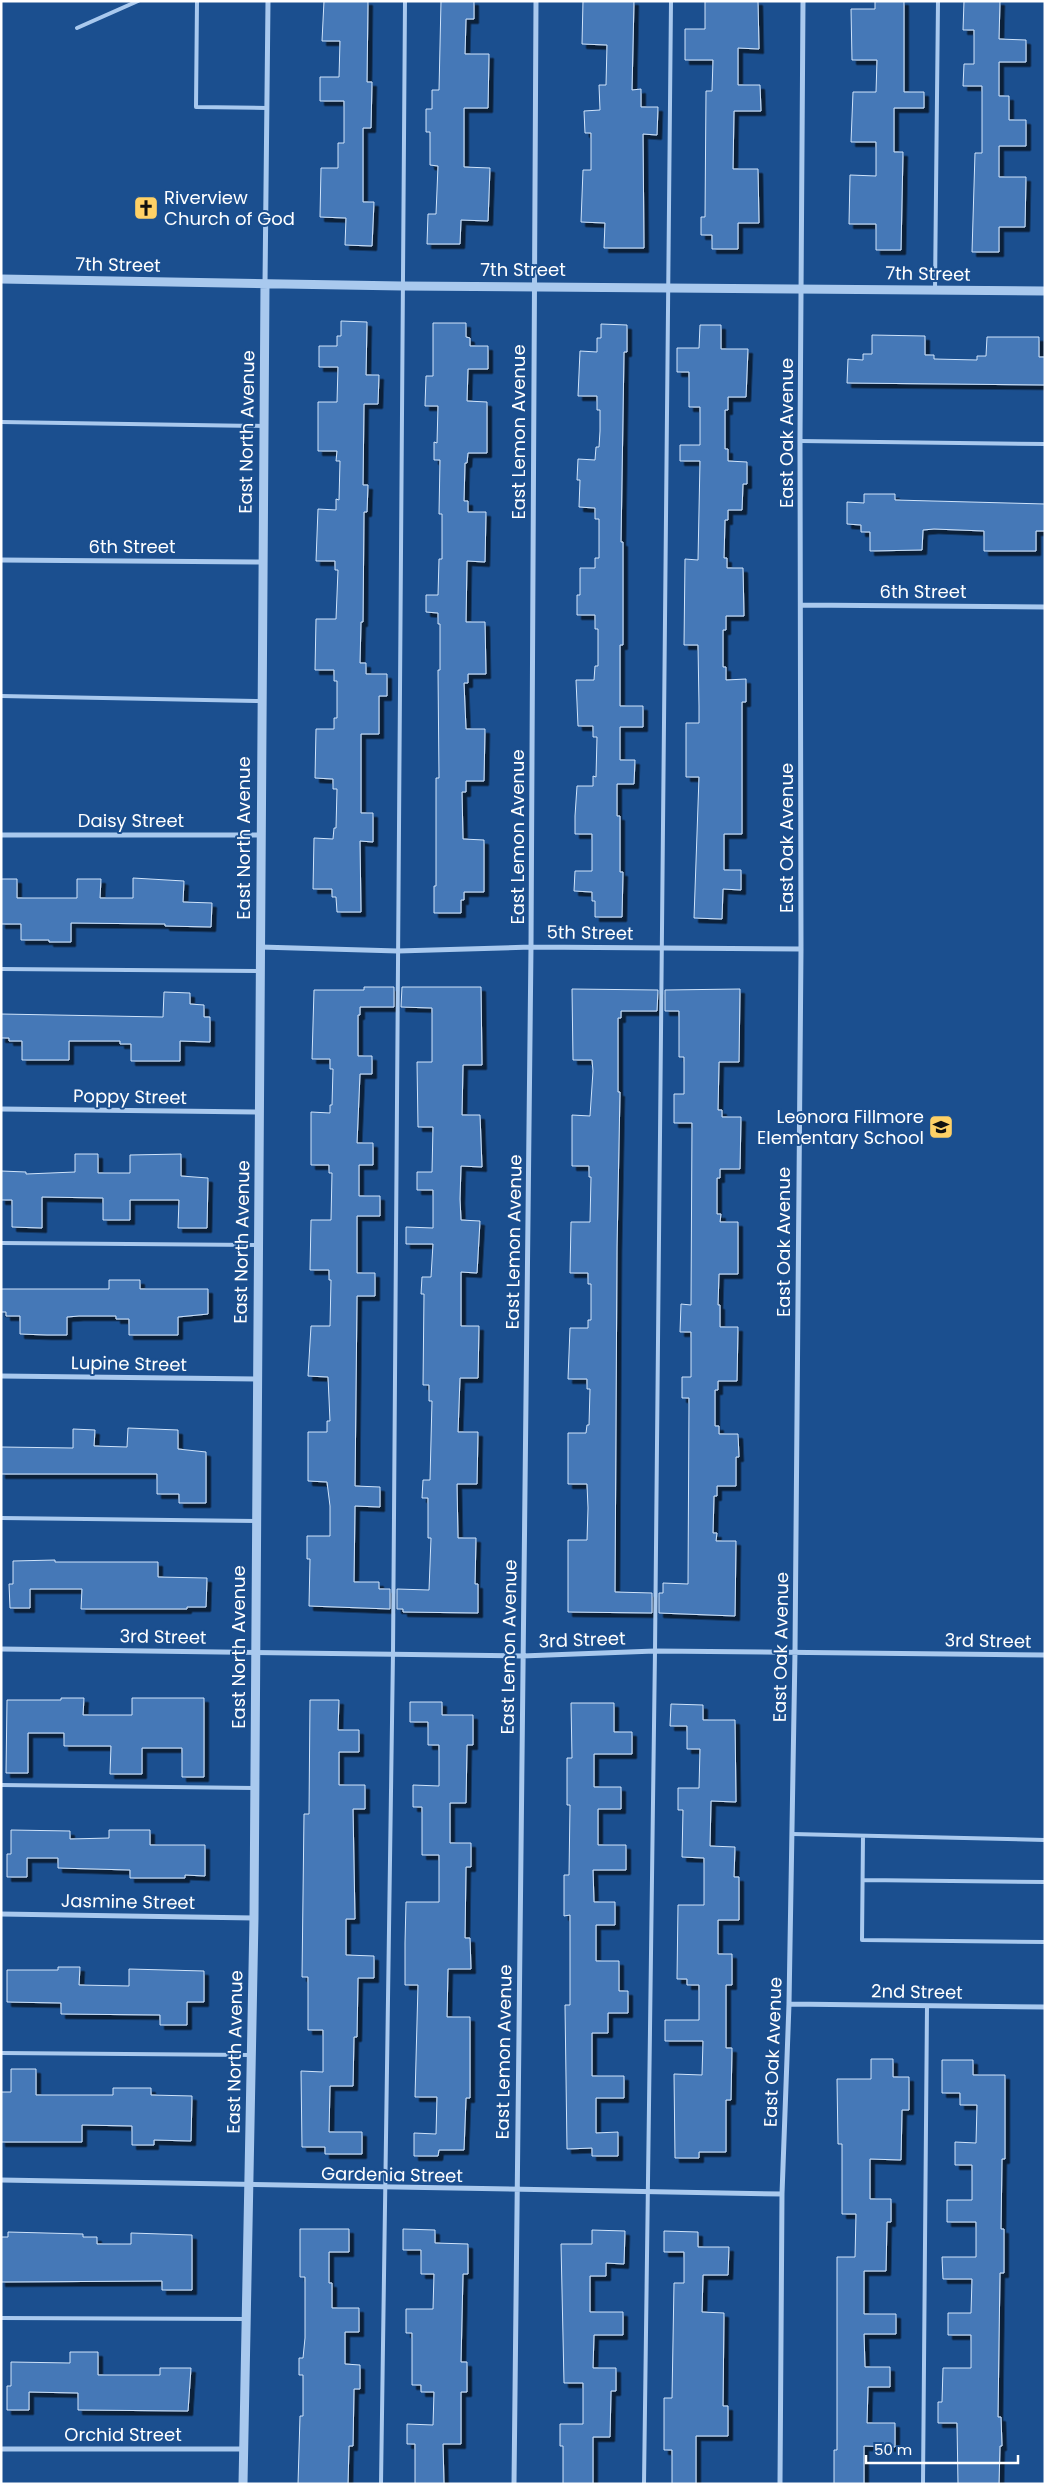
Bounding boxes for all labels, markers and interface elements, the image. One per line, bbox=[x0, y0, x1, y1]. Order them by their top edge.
place label: Riverview Church of God bbox=[164, 185, 295, 231]
church icon: Riverview Church of God bbox=[133, 195, 159, 221]
street label: 7th Street bbox=[75, 251, 161, 278]
street label: 7th Street bbox=[480, 257, 566, 282]
street label: 7th Street bbox=[885, 260, 971, 287]
street label: East Lemon Avenue bbox=[506, 344, 531, 520]
street label: East North Avenue bbox=[233, 350, 260, 514]
street label: East Oak Avenue bbox=[774, 358, 799, 508]
street label: 6th Street bbox=[88, 534, 176, 559]
street label: 6th Street bbox=[879, 579, 967, 604]
street label: East Lemon Avenue bbox=[505, 749, 530, 925]
street label: East North Avenue bbox=[231, 756, 256, 920]
street label: East Oak Avenue bbox=[774, 763, 799, 913]
street label: Daisy Street bbox=[78, 808, 184, 833]
street label: 5th Street bbox=[546, 919, 634, 946]
street label: Poppy Street bbox=[73, 1083, 187, 1110]
place label: Leonora Fillmore Elementary School bbox=[757, 1104, 924, 1150]
school or university icon: Leonora Fillmore Elementary School bbox=[928, 1114, 954, 1140]
street label: East Lemon Avenue bbox=[499, 1154, 528, 1330]
street label: East North Avenue bbox=[228, 1160, 255, 1324]
street label: East Oak Avenue bbox=[771, 1167, 796, 1317]
street label: Lupine Street bbox=[71, 1350, 187, 1377]
street label: East Lemon Avenue bbox=[494, 1559, 523, 1735]
street label: East North Avenue bbox=[226, 1565, 251, 1729]
street label: East Oak Avenue bbox=[767, 1572, 794, 1722]
street label: 3rd Street bbox=[119, 1623, 207, 1650]
street label: 3rd Street bbox=[538, 1625, 626, 1654]
street label: 3rd Street bbox=[944, 1627, 1032, 1654]
street label: Jasmine Street bbox=[61, 1888, 195, 1915]
street label: East Lemon Avenue bbox=[489, 1964, 518, 2140]
street label: East North Avenue bbox=[221, 1970, 248, 2134]
street label: East Oak Avenue bbox=[757, 1977, 788, 2127]
street label: 2nd Street bbox=[871, 1978, 963, 2005]
street label: Gardenia Street bbox=[321, 2161, 463, 2188]
street label: Orchid Street bbox=[64, 2422, 182, 2447]
scale bar bbox=[866, 2432, 1018, 2464]
text: 50 m bbox=[874, 2439, 912, 2460]

